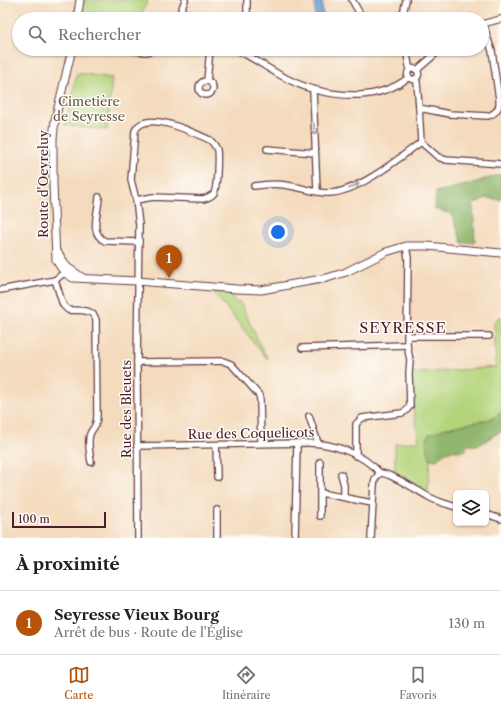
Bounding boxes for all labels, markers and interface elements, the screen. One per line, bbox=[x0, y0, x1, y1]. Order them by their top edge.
search box bbox=[12, 12, 489, 56]
icon: search bbox=[26, 23, 48, 45]
text: Rechercher bbox=[58, 25, 141, 44]
park label: Cimetière de Seyresse bbox=[53, 93, 125, 124]
one-way arrow bbox=[311, 122, 318, 135]
street label: Route d'Oeyreluy bbox=[35, 129, 51, 238]
one-way arrow bbox=[348, 182, 360, 189]
your location bbox=[268, 222, 288, 242]
pin: 1 bbox=[156, 245, 182, 278]
district label: SEYRESSE bbox=[359, 318, 447, 337]
street label: Rue des Bleuets bbox=[118, 360, 134, 458]
street label: Rue des Coquelicots bbox=[188, 424, 315, 442]
map controls bbox=[453, 490, 489, 526]
button: layers bbox=[453, 490, 489, 526]
scale bar bbox=[12, 510, 106, 529]
text: 100 m bbox=[18, 512, 50, 526]
text: À proximité bbox=[16, 554, 120, 574]
text: Seyresse Vieux Bourg bbox=[54, 605, 219, 624]
text: 1 bbox=[26, 615, 32, 631]
text: 130 m bbox=[449, 615, 485, 631]
text: Arrêt de bus · Route de l'Église bbox=[54, 624, 243, 640]
tab: Carte bbox=[64, 664, 93, 702]
tab: Itinéraire bbox=[222, 664, 271, 702]
tab: Favoris bbox=[399, 664, 437, 702]

